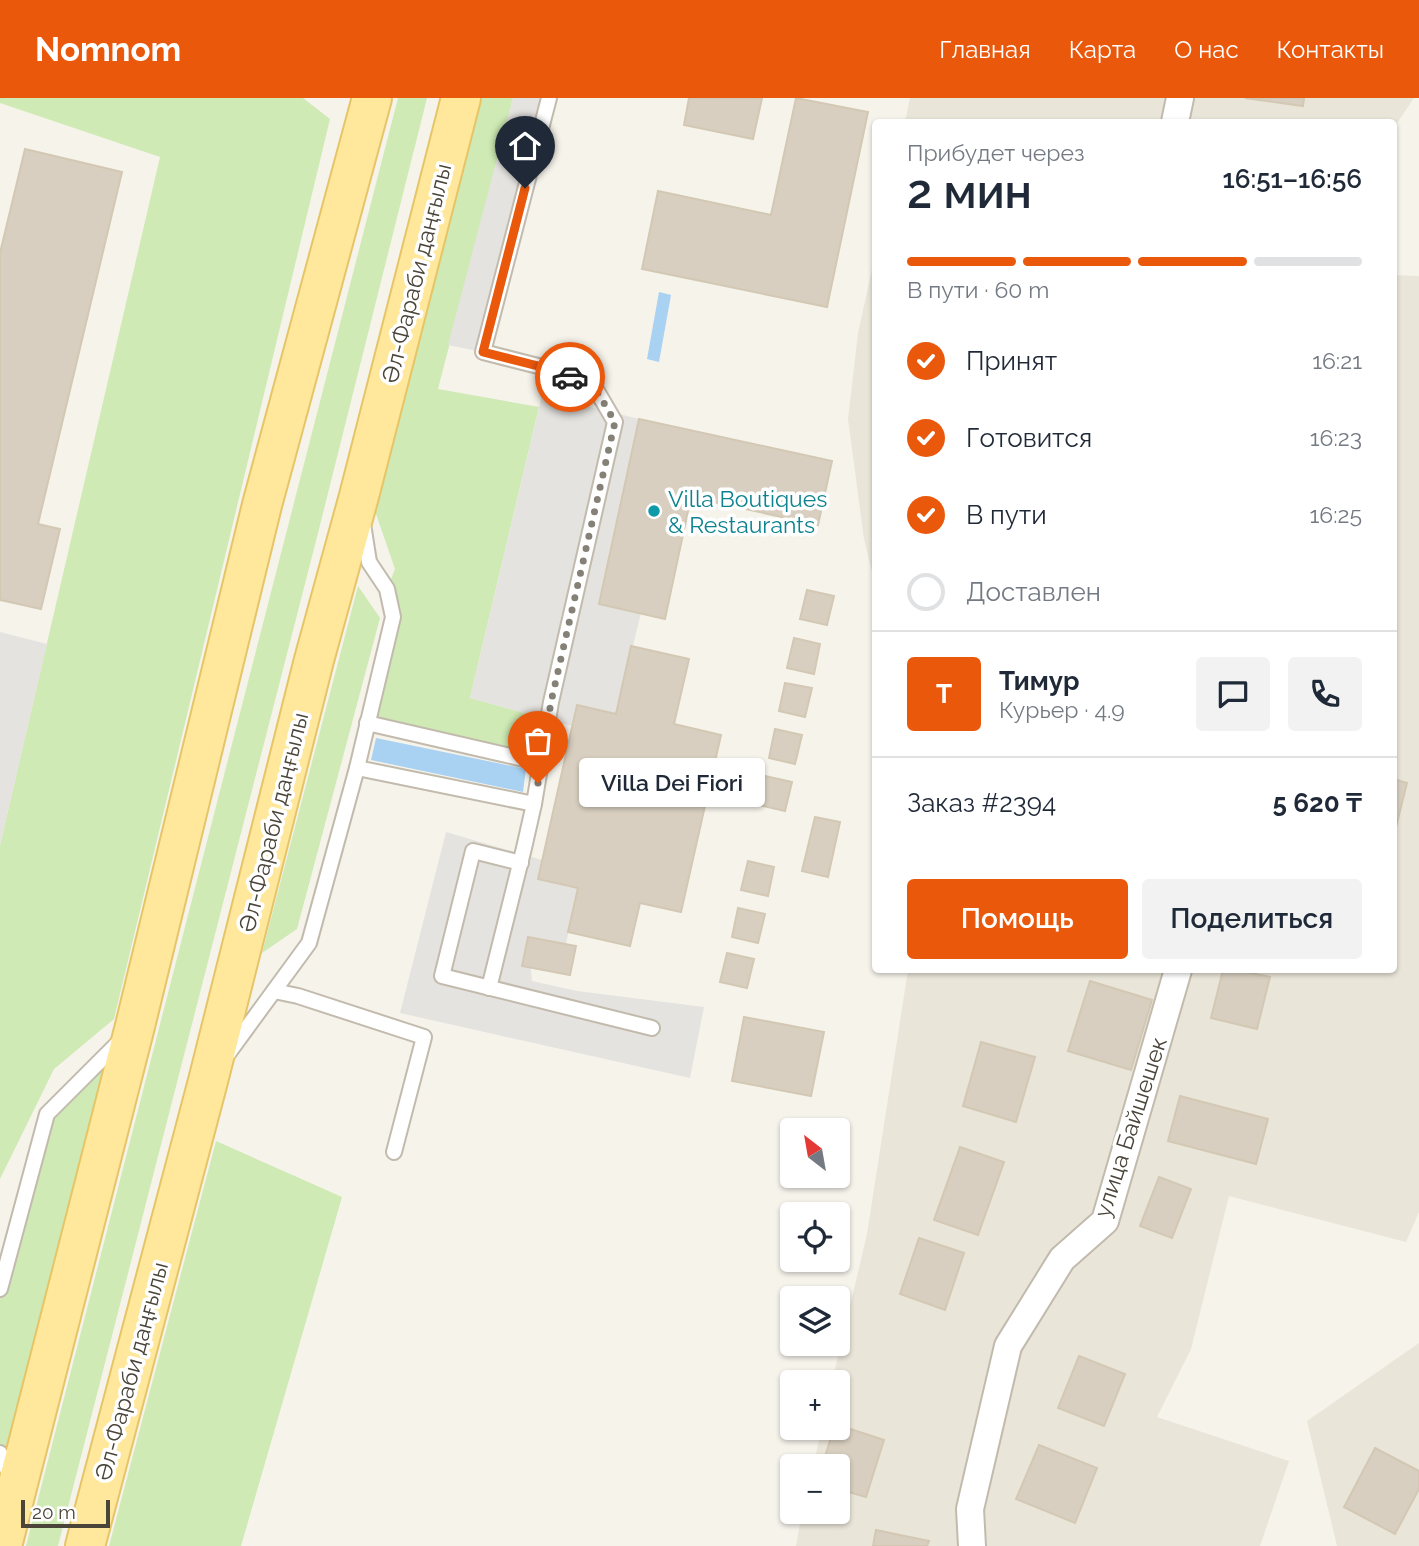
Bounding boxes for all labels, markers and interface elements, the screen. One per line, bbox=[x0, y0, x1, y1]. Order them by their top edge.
text: Nomnom bbox=[35, 30, 181, 69]
text: Главная bbox=[939, 35, 1031, 64]
text: Карта bbox=[1069, 35, 1136, 64]
text: О нас bbox=[1174, 35, 1239, 64]
text: Контакты bbox=[1277, 35, 1384, 64]
pin bbox=[495, 116, 555, 188]
icon: home bbox=[506, 127, 544, 165]
text: Прибудет через bbox=[907, 139, 1085, 166]
street label: Әл-Фараби даңғылы bbox=[376, 161, 456, 385]
text: 16:51–16:56 bbox=[1222, 164, 1362, 194]
text: 2 мин bbox=[907, 165, 1032, 219]
text: В пути · 60 m bbox=[907, 276, 1049, 303]
courier bbox=[535, 342, 605, 412]
icon: check bbox=[907, 342, 945, 380]
text: Принят bbox=[966, 346, 1057, 376]
text: 16:21 bbox=[1312, 347, 1362, 374]
icon: car bbox=[551, 358, 589, 396]
icon: check bbox=[907, 419, 945, 457]
text: Готовится bbox=[966, 423, 1092, 453]
text: 16:23 bbox=[1310, 424, 1362, 451]
place label: Villa Boutiques & Restaurants bbox=[668, 485, 827, 538]
icon: check bbox=[907, 496, 945, 534]
text: В пути bbox=[966, 500, 1047, 530]
text: 16:25 bbox=[1309, 501, 1362, 528]
marker: Villa Boutiques & Restaurants bbox=[646, 503, 662, 519]
text: Доставлен bbox=[966, 577, 1101, 607]
button: chat bbox=[1196, 657, 1270, 731]
button: phone bbox=[1288, 657, 1362, 731]
text: Тимур bbox=[999, 666, 1079, 696]
text: Т bbox=[936, 679, 952, 709]
text: Курьер · 4.9 bbox=[999, 696, 1125, 723]
street label: Әл-Фараби даңғылы bbox=[233, 710, 313, 934]
pin bbox=[508, 711, 568, 783]
icon: bag bbox=[519, 722, 557, 760]
callout: Villa Dei Fiori bbox=[580, 758, 766, 808]
text: Villa Dei Fiori bbox=[601, 769, 743, 796]
text: Заказ #2394 bbox=[907, 788, 1056, 818]
text: 5 620 ₸ bbox=[1273, 788, 1362, 818]
button: Помощь bbox=[907, 879, 1128, 959]
button: Поделиться bbox=[1142, 879, 1362, 959]
street label: улица Байшешек bbox=[1088, 1033, 1172, 1220]
north arrow bbox=[780, 1118, 850, 1188]
map controls bbox=[780, 1118, 850, 1524]
button: locate bbox=[780, 1202, 850, 1272]
street label: Әл-Фараби даңғылы bbox=[89, 1259, 173, 1483]
button: layers bbox=[780, 1286, 850, 1356]
button: + bbox=[780, 1370, 850, 1440]
button: − bbox=[780, 1454, 850, 1524]
scale bar bbox=[21, 1497, 110, 1529]
text: 20 m bbox=[32, 1501, 76, 1523]

